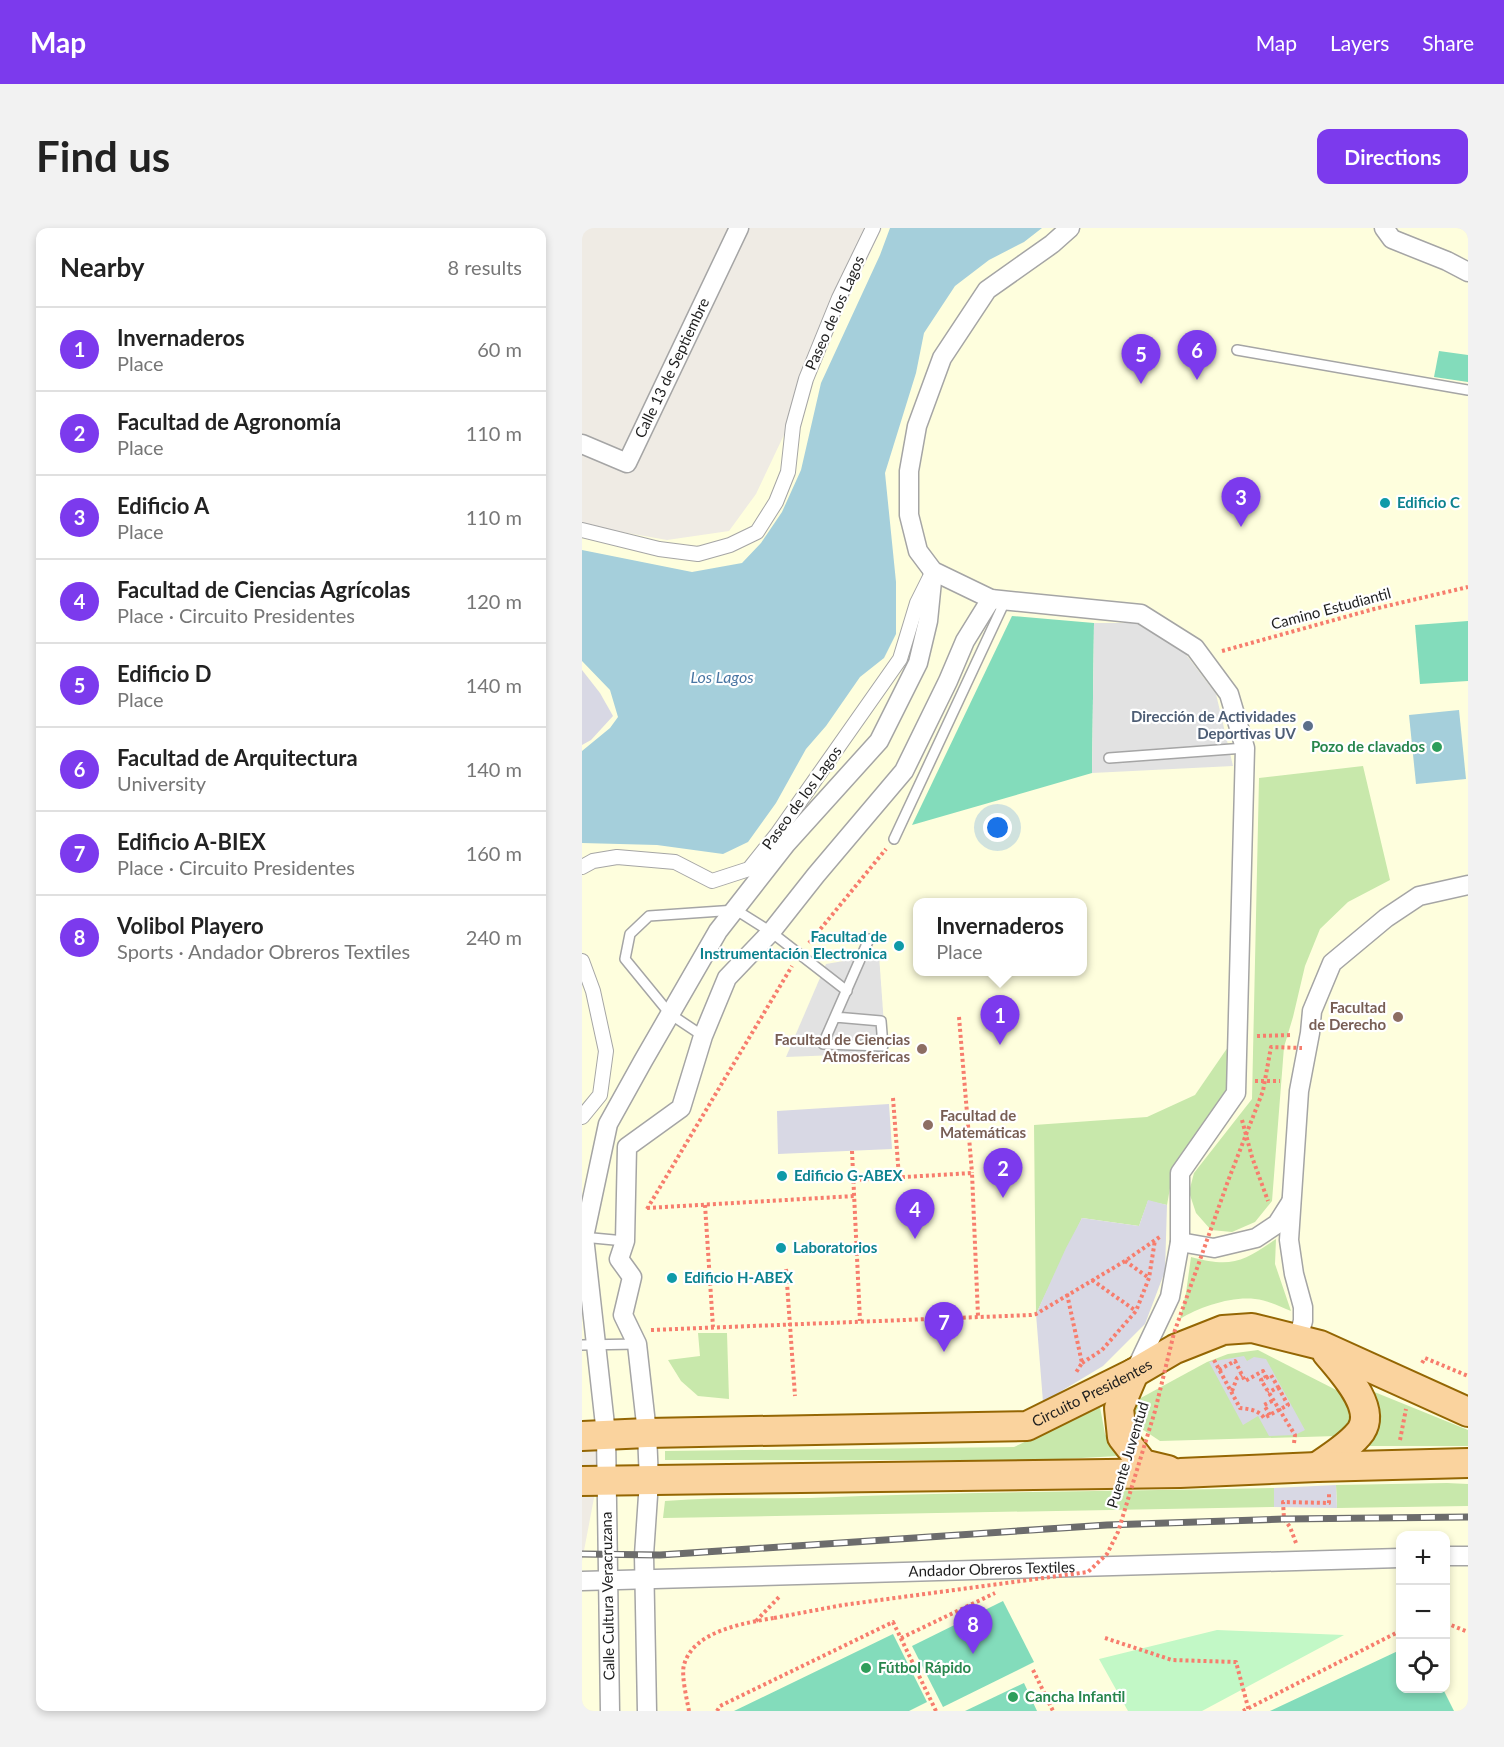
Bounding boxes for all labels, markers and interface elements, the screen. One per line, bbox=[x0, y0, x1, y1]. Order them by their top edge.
text: Map bbox=[30, 25, 86, 59]
text: Map bbox=[1256, 30, 1297, 55]
text: Layers bbox=[1330, 30, 1389, 55]
text: Share bbox=[1422, 30, 1474, 55]
button: Directions bbox=[1317, 129, 1468, 184]
text: Find us bbox=[36, 131, 170, 181]
text: Nearby bbox=[60, 251, 145, 283]
street label: Paseo de los Lagos bbox=[801, 253, 867, 373]
text: 8 results bbox=[447, 255, 522, 279]
street label: Calle 13 de Septiembre bbox=[630, 295, 712, 441]
text: Invernaderos bbox=[117, 324, 245, 351]
pin: 6 bbox=[1178, 330, 1216, 380]
pin: 5 bbox=[1122, 334, 1160, 384]
text: 1 bbox=[74, 337, 85, 361]
text: 60 m bbox=[477, 337, 522, 361]
text: Place bbox=[117, 351, 164, 375]
text: Facultad de Agronomía bbox=[117, 408, 341, 435]
text: 2 bbox=[74, 421, 85, 445]
text: 110 m bbox=[466, 421, 522, 445]
text: Place bbox=[117, 435, 164, 459]
pin: 3 bbox=[1222, 478, 1260, 527]
text: Edificio A bbox=[117, 492, 209, 519]
place label: Edificio C bbox=[1397, 493, 1460, 511]
marker: Edificio C bbox=[1378, 496, 1392, 510]
text: 3 bbox=[74, 505, 85, 529]
text: 110 m bbox=[466, 505, 522, 529]
text: Place bbox=[117, 519, 164, 543]
text: Facultad de Ciencias Agrícolas bbox=[117, 576, 410, 603]
street label: Camino Estudiantil bbox=[1269, 583, 1393, 633]
text: 4 bbox=[74, 589, 85, 613]
text: 120 m bbox=[466, 589, 522, 613]
text: Place · Circuito Presidentes bbox=[117, 603, 355, 627]
text: Edificio D bbox=[117, 660, 211, 687]
water label: Los Lagos bbox=[690, 667, 754, 686]
text: 5 bbox=[74, 673, 85, 697]
text: 140 m bbox=[466, 673, 522, 697]
text: Place bbox=[117, 687, 164, 711]
place label: Dirección de Actividades Deportivas UV bbox=[1131, 707, 1297, 742]
marker: Dirección de Actividades Deportivas UV bbox=[1301, 719, 1315, 733]
place label: Pozo de clavados bbox=[1311, 737, 1425, 755]
marker: Pozo de clavados bbox=[1430, 740, 1444, 754]
street label: Paseo de los Lagos bbox=[758, 742, 845, 853]
text: Facultad de Arquitectura bbox=[117, 744, 358, 771]
text: 6 bbox=[74, 757, 85, 781]
text: 140 m bbox=[466, 757, 522, 781]
text: University bbox=[117, 771, 206, 795]
your location bbox=[983, 813, 1012, 842]
text: Edificio A-BIEX bbox=[117, 828, 266, 855]
text: 7 bbox=[74, 841, 85, 865]
text: 160 m bbox=[466, 841, 522, 865]
text: Place · Circuito Presidentes bbox=[117, 855, 355, 879]
popup bbox=[913, 898, 1087, 976]
text: Volibol Playero bbox=[117, 912, 264, 939]
text: Invernaderos bbox=[936, 912, 1064, 939]
text: 8 bbox=[74, 925, 85, 949]
text: 240 m bbox=[466, 925, 522, 949]
place label: Facultad de Instrumentación Electronica bbox=[700, 927, 887, 962]
text: Sports · Andador Obreros Textiles bbox=[117, 939, 410, 963]
marker: Facultad de Instrumentación Electronica bbox=[892, 939, 906, 953]
text: Place bbox=[936, 939, 983, 963]
pin: 1 bbox=[980, 996, 1020, 1045]
place label: Facultad de Derecho bbox=[1309, 998, 1386, 1033]
marker: Facultad de Derecho bbox=[1391, 1010, 1405, 1024]
place label: Facultad de Ciencias Atmosfericas bbox=[775, 1030, 910, 1065]
marker: Facultad de Ciencias Atmosfericas bbox=[915, 1042, 929, 1056]
place label: Facultad de Matemáticas bbox=[940, 1106, 1027, 1141]
marker: Facultad de Matemáticas bbox=[921, 1118, 935, 1132]
pin: 2 bbox=[984, 1148, 1022, 1198]
place label: Edificio G-ABEX bbox=[794, 1166, 903, 1184]
marker: Edificio G-ABEX bbox=[775, 1169, 789, 1183]
pin: 4 bbox=[896, 1190, 934, 1239]
place label: Laboratorios bbox=[793, 1238, 878, 1256]
marker: Laboratorios bbox=[774, 1241, 788, 1255]
place label: Edificio H-ABEX bbox=[684, 1268, 794, 1286]
marker: Edificio H-ABEX bbox=[665, 1271, 679, 1285]
pin: 7 bbox=[924, 1302, 964, 1352]
street label: Circuito Presidentes bbox=[1029, 1355, 1155, 1430]
street label: Puente Juventud bbox=[1102, 1399, 1152, 1510]
street label: Calle Cultura Veracruzana bbox=[597, 1511, 617, 1681]
map controls bbox=[1396, 1531, 1450, 1693]
button: + bbox=[1396, 1531, 1450, 1585]
street label: Andador Obreros Textiles bbox=[908, 1557, 1075, 1580]
button: − bbox=[1396, 1585, 1450, 1639]
pin: 8 bbox=[954, 1604, 992, 1654]
button: locate bbox=[1396, 1639, 1450, 1693]
place label: Fútbol Rápido bbox=[878, 1658, 971, 1676]
marker: Fútbol Rápido bbox=[859, 1661, 873, 1675]
place label: Cancha Infantil bbox=[1025, 1687, 1125, 1705]
marker: Cancha Infantil bbox=[1006, 1690, 1020, 1704]

